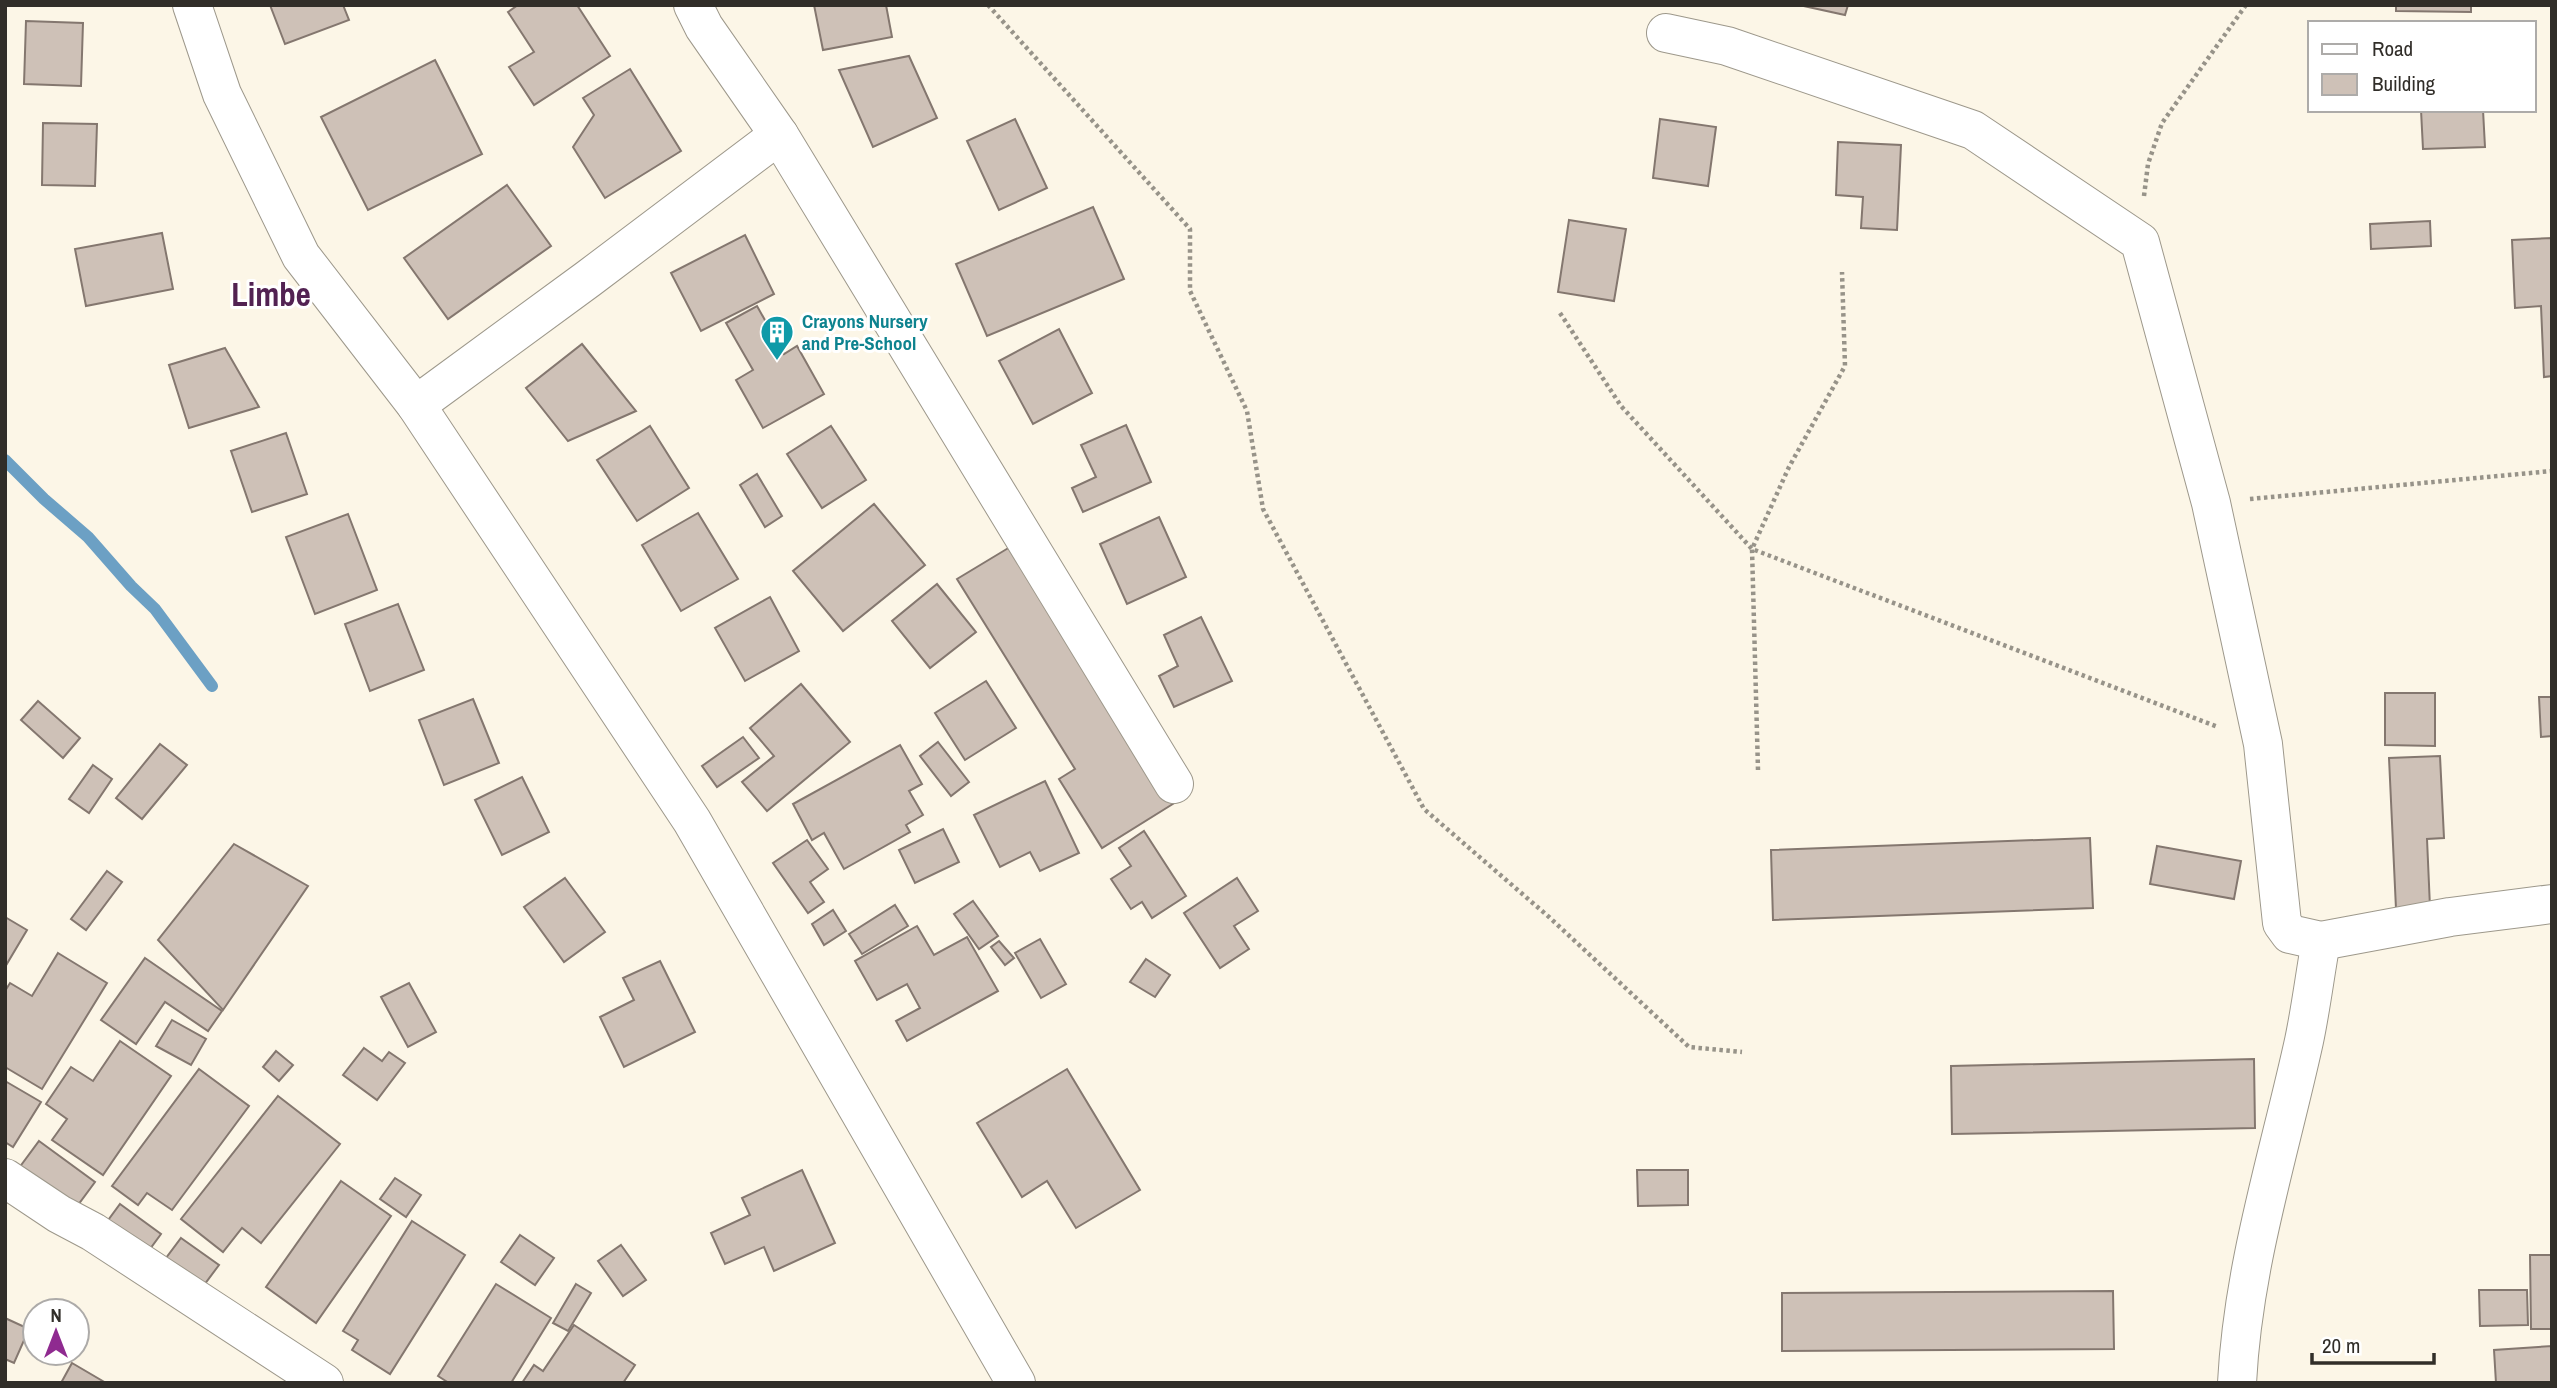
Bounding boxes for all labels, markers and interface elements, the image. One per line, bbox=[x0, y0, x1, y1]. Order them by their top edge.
legend bbox=[2308, 21, 2536, 112]
text: Road bbox=[2372, 34, 2413, 63]
text: Building bbox=[2372, 69, 2436, 98]
district label: Limbe bbox=[231, 272, 311, 316]
place label: Crayons Nursery and Pre-School bbox=[802, 308, 928, 356]
building icon: Crayons Nursery and Pre-School bbox=[758, 313, 796, 362]
north arrow bbox=[21, 1297, 91, 1367]
text: N bbox=[50, 1302, 62, 1328]
scale bar bbox=[2312, 1322, 2434, 1366]
text: 20 m bbox=[2322, 1331, 2360, 1360]

